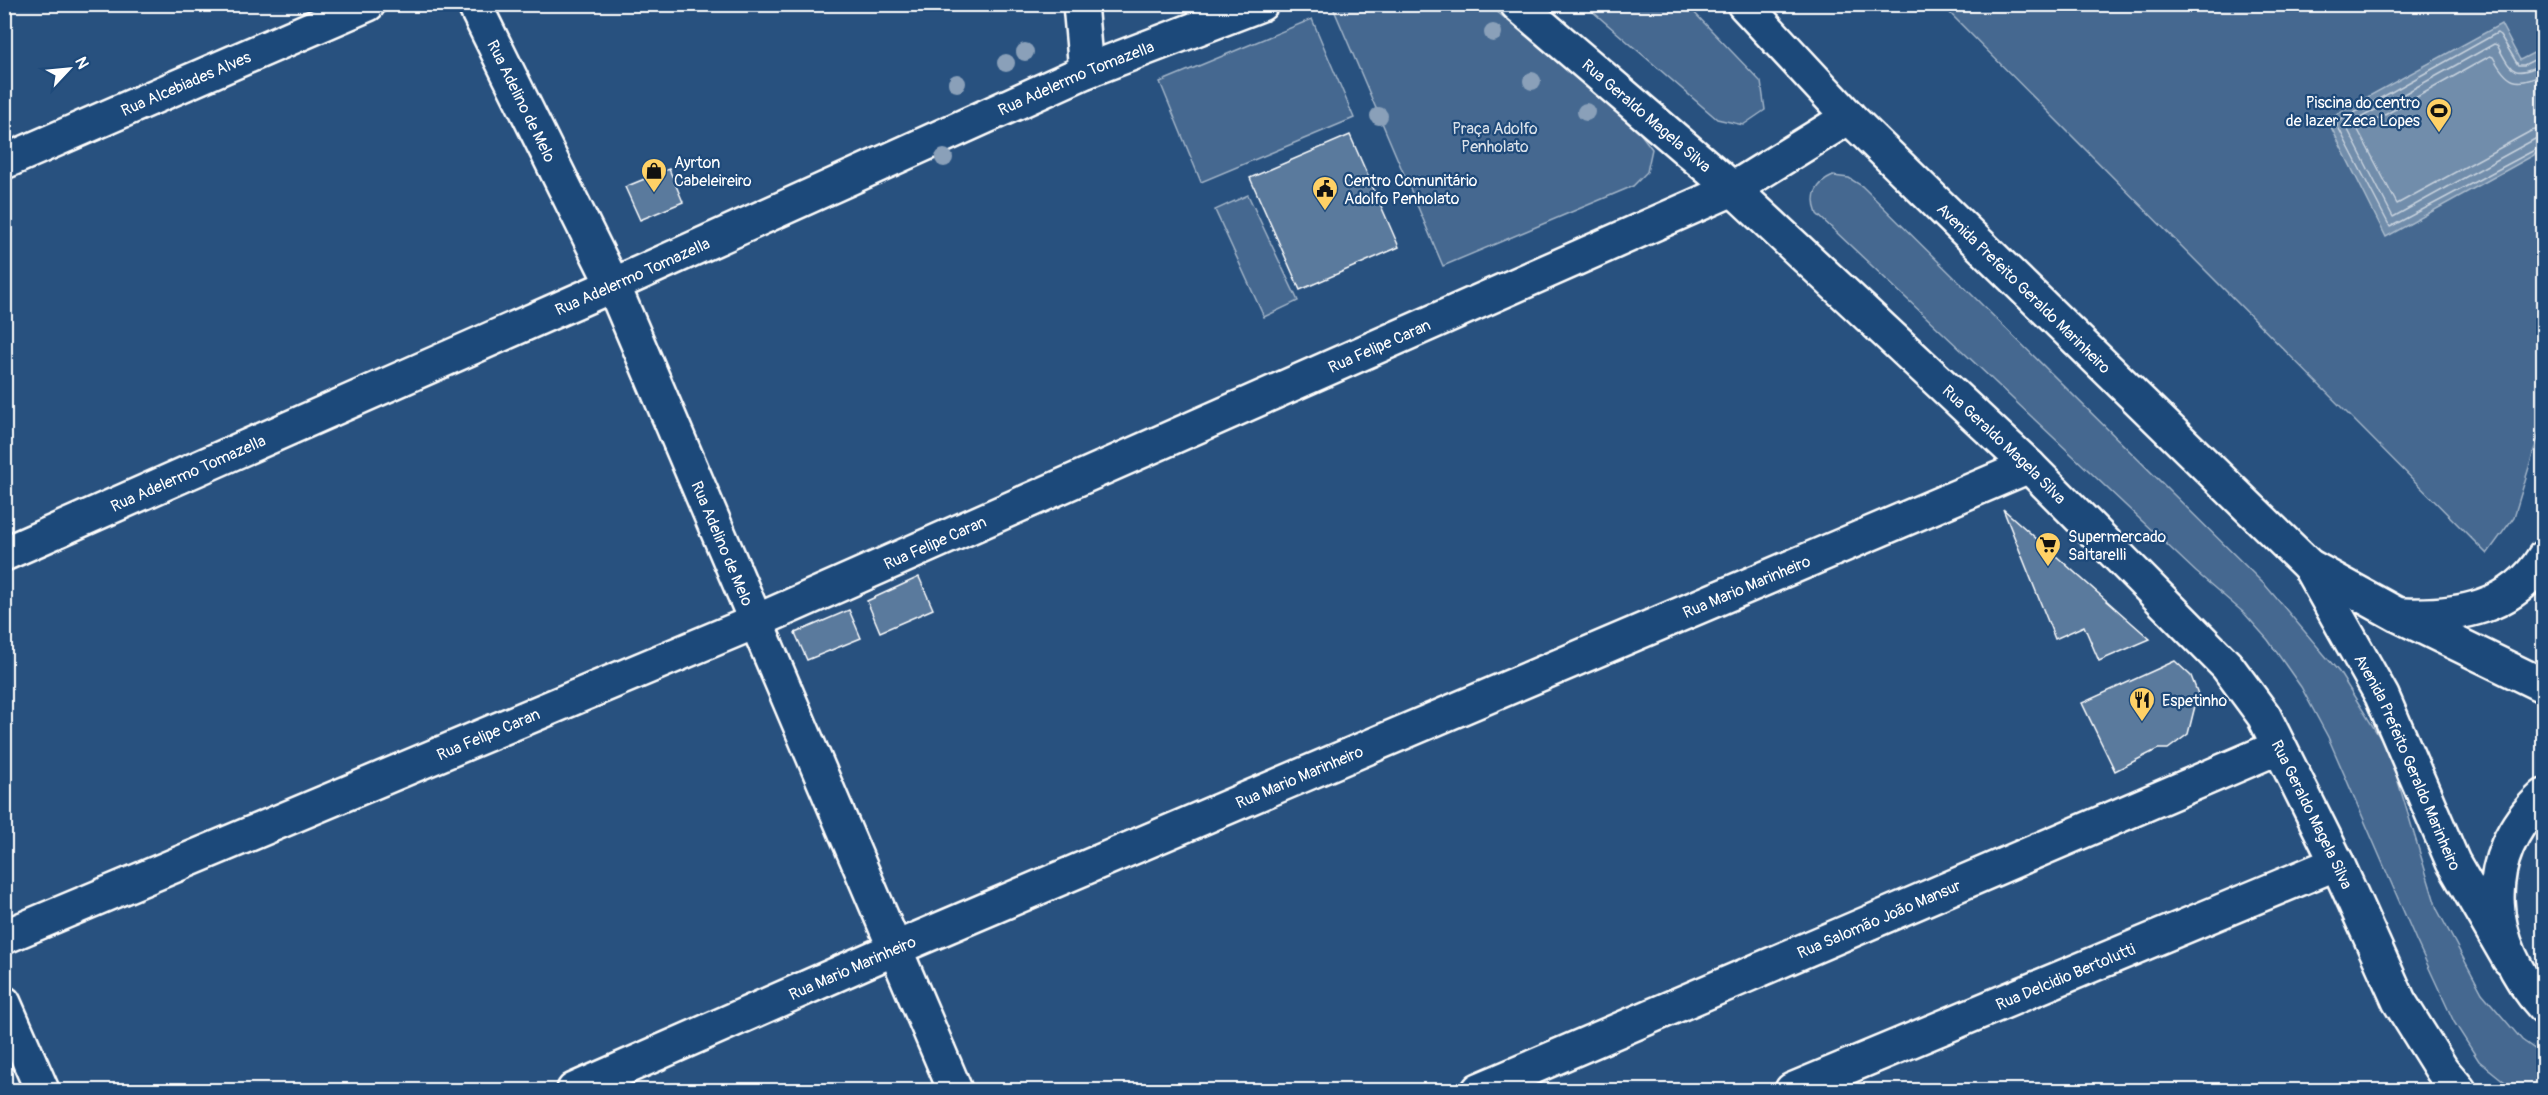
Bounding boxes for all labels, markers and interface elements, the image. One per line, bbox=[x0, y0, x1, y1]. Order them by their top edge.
street label: Rua Adelino de Melo bbox=[482, 37, 560, 166]
street label: Rua Adelermo Tomazella bbox=[995, 37, 1157, 120]
north arrow bbox=[39, 39, 99, 99]
street label: Rua Alcebiades Alves bbox=[118, 47, 254, 121]
text: N bbox=[70, 54, 93, 72]
street label: Rua Geraldo Magela Silva bbox=[1578, 55, 1715, 177]
place label: Piscina do centro de lazer Zeca Lopes bbox=[2286, 93, 2420, 131]
sports icon: Piscina do centro de lazer Zeca Lopes bbox=[2424, 96, 2454, 134]
park label: Praça Adolfo Penholato bbox=[1452, 119, 1538, 157]
place label: Ayrton Cabeleireiro bbox=[674, 153, 752, 191]
shop icon: Ayrton Cabeleireiro bbox=[639, 156, 669, 194]
place label: Centro Comunitário Adolfo Penholato bbox=[1344, 171, 1478, 209]
public building icon: Centro Comunitário Adolfo Penholato bbox=[1310, 174, 1340, 212]
street label: Avenida Prefeito Geraldo Marinheiro bbox=[1932, 199, 2115, 378]
street label: Rua Adelermo Tomazella bbox=[552, 234, 713, 320]
street label: Rua Felipe Caran bbox=[1325, 315, 1434, 378]
street label: Rua Geraldo Magela Silva bbox=[1938, 381, 2070, 509]
street label: Rua Adelermo Tomazella bbox=[108, 431, 269, 517]
street label: Rua Adelino de Melo bbox=[686, 478, 757, 609]
street label: Rua Felipe Caran bbox=[881, 512, 989, 575]
place label: Supermercado Saltarelli bbox=[2068, 527, 2166, 565]
supermarket icon: Supermercado Saltarelli bbox=[2033, 530, 2063, 568]
street label: Rua Mario Marinheiro bbox=[1680, 551, 1814, 623]
street label: Avenida Prefeito Geraldo Marinheiro bbox=[2349, 651, 2465, 875]
restaurant icon: Espetinho bbox=[2127, 685, 2157, 723]
place label: Espetinho bbox=[2162, 691, 2228, 711]
street label: Rua Felipe Caran bbox=[434, 704, 543, 765]
street label: Rua Geraldo Magela Silva bbox=[2266, 737, 2356, 892]
street label: Rua Mario Marinheiro bbox=[1233, 741, 1367, 813]
street label: Rua Salomão João Mansur bbox=[1794, 876, 1964, 963]
street label: Rua Mario Marinheiro bbox=[786, 932, 920, 1005]
street label: Rua Delcidio Bertolutti bbox=[1993, 939, 2138, 1015]

